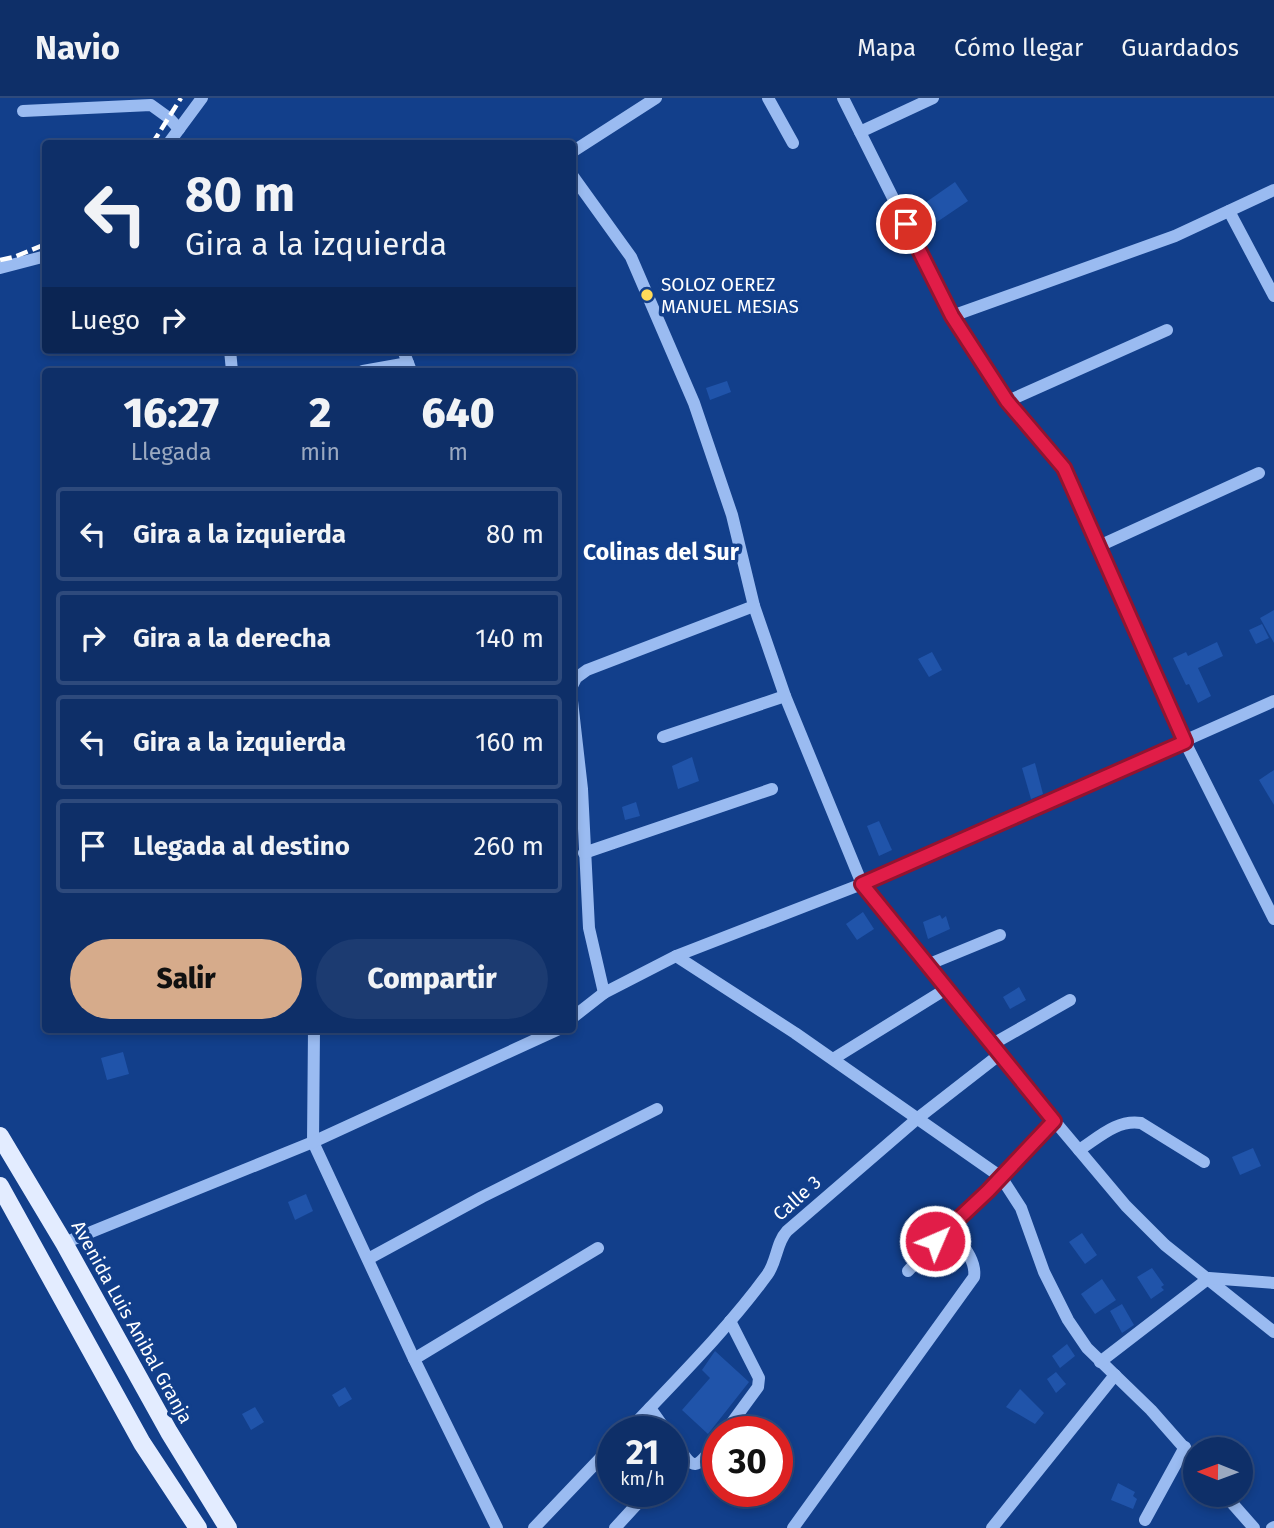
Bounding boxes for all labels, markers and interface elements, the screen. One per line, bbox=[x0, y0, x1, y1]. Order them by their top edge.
text: Navio bbox=[35, 28, 120, 68]
text: Mapa bbox=[857, 34, 916, 62]
text: Cómo llegar bbox=[954, 34, 1083, 62]
text: Guardados bbox=[1121, 34, 1239, 62]
text: 80 m bbox=[185, 165, 295, 224]
icon: left bbox=[70, 168, 161, 259]
pin bbox=[876, 194, 936, 254]
icon: arrive bbox=[887, 205, 925, 243]
text: Gira a la izquierda bbox=[185, 225, 447, 263]
place label: SOLOZ OEREZ MANUEL MESIAS bbox=[661, 273, 799, 318]
marker: SOLOZ OEREZ MANUEL MESIAS bbox=[639, 287, 655, 303]
icon: right bbox=[154, 301, 192, 339]
text: Luego bbox=[70, 305, 140, 336]
text: 16:27 bbox=[123, 388, 219, 438]
text: 2 bbox=[309, 388, 331, 438]
text: 640 bbox=[421, 388, 495, 438]
text: Llegada bbox=[131, 438, 211, 466]
text: min bbox=[300, 438, 340, 466]
text: m bbox=[448, 438, 468, 466]
icon: left bbox=[74, 515, 112, 553]
text: Gira a la izquierda bbox=[133, 519, 346, 550]
text: 80 m bbox=[486, 519, 544, 550]
district label: Colinas del Sur bbox=[583, 538, 740, 566]
icon: right bbox=[74, 619, 112, 657]
text: Gira a la derecha bbox=[133, 623, 331, 654]
text: 140 m bbox=[475, 623, 544, 654]
icon: left bbox=[74, 723, 112, 761]
text: Gira a la izquierda bbox=[133, 727, 346, 758]
text: 160 m bbox=[475, 727, 544, 758]
icon: arrive bbox=[74, 827, 112, 865]
text: Llegada al destino bbox=[133, 831, 350, 862]
text: 260 m bbox=[474, 831, 544, 862]
button: Salir bbox=[70, 939, 302, 1019]
button: Compartir bbox=[316, 939, 548, 1019]
street label: Calle 3 bbox=[768, 1171, 826, 1225]
position arrow bbox=[898, 1204, 972, 1278]
street label: Avenida Luis Anibal Granja bbox=[67, 1217, 197, 1427]
speed limit sign: 30 bbox=[702, 1416, 793, 1507]
text: 21 bbox=[626, 1431, 659, 1473]
north arrow bbox=[1183, 1437, 1253, 1507]
map controls bbox=[1183, 1437, 1253, 1507]
text: km/h bbox=[620, 1468, 665, 1490]

